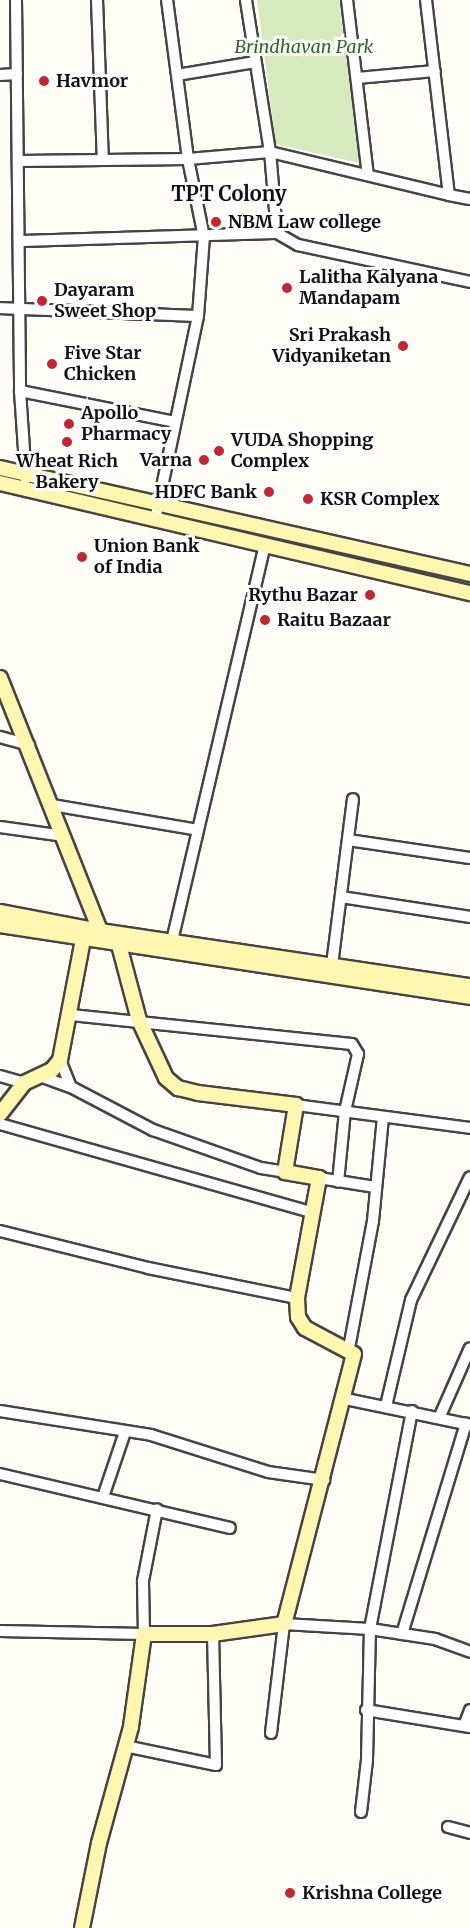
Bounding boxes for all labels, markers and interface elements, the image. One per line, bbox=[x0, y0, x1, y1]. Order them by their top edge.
park label: Brindhavan Park bbox=[235, 36, 373, 58]
place label: Havmor bbox=[56, 70, 128, 92]
marker: Havmor bbox=[37, 74, 51, 88]
district label: TPT Colony bbox=[171, 181, 287, 205]
place label: NBM Law college bbox=[228, 211, 381, 233]
marker: NBM Law college bbox=[209, 215, 223, 229]
place label: Lalitha Kalyana Mandapam bbox=[299, 267, 438, 310]
place label: Dayaram Sweet Shop bbox=[54, 280, 156, 322]
marker: Lalitha Kalyana Mandapam bbox=[280, 281, 294, 295]
marker: Dayaram Sweet Shop bbox=[35, 294, 49, 308]
place label: Sri Prakash Vidyaniketan bbox=[272, 325, 391, 368]
marker: Sri Prakash Vidyaniketan bbox=[396, 339, 410, 353]
place label: Five Star Chicken bbox=[64, 343, 142, 386]
marker: Five Star Chicken bbox=[45, 357, 59, 371]
place label: Apollo Pharmacy bbox=[81, 403, 171, 446]
marker: Apollo Pharmacy bbox=[62, 417, 76, 431]
place label: VUDA Shopping Complex bbox=[231, 430, 373, 472]
marker: Wheat Rich Bakery bbox=[60, 435, 74, 449]
marker: VUDA Shopping Complex bbox=[212, 444, 226, 458]
place label: Varna bbox=[140, 449, 192, 471]
place label: Wheat Rich Bakery bbox=[16, 451, 118, 494]
marker: Varna bbox=[197, 453, 211, 467]
place label: HDFC Bank bbox=[154, 481, 257, 503]
marker: HDFC Bank bbox=[262, 485, 276, 499]
place label: KSR Complex bbox=[320, 488, 439, 510]
marker: KSR Complex bbox=[301, 492, 315, 506]
place label: Union Bank of India bbox=[94, 536, 199, 578]
marker: Union Bank of India bbox=[75, 550, 89, 564]
place label: Rythu Bazar bbox=[248, 584, 358, 606]
marker: Rythu Bazar bbox=[363, 588, 377, 602]
place label: Raitu Bazaar bbox=[277, 609, 391, 631]
marker: Raitu Bazaar bbox=[258, 613, 272, 627]
place label: Krishna College bbox=[302, 1882, 442, 1904]
marker: Krishna College bbox=[283, 1886, 297, 1900]

